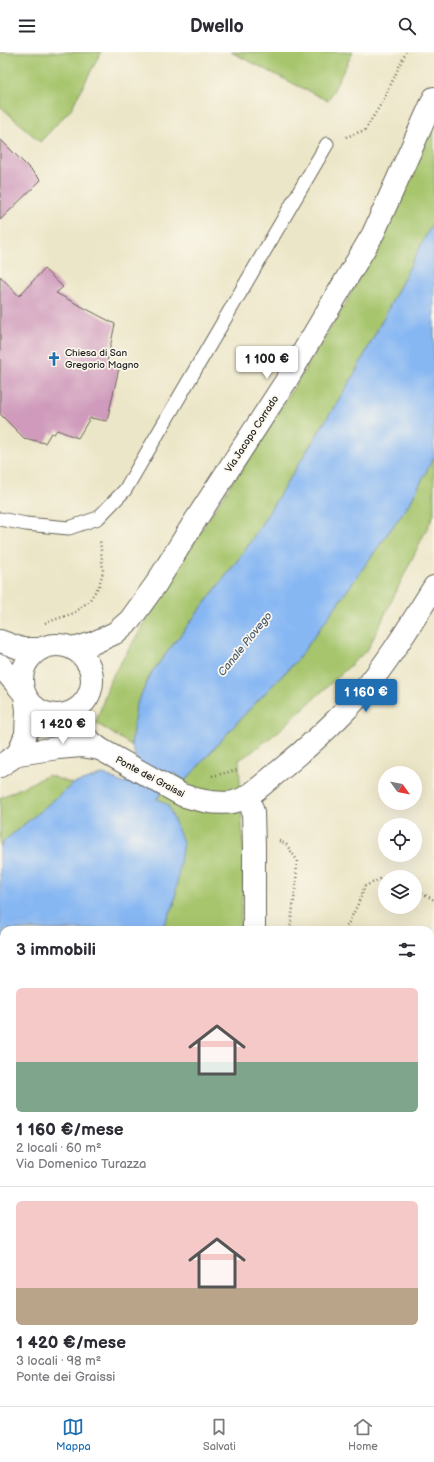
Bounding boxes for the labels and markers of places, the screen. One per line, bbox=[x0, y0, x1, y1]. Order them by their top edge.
pin: 1 100 € bbox=[230, 346, 304, 380]
place label: Chiesa di San Gregorio Magno bbox=[65, 347, 139, 371]
church icon: Chiesa di San Gregorio Magno bbox=[46, 351, 62, 367]
pin: 1 160 € bbox=[329, 679, 403, 713]
pin: 1 420 € bbox=[26, 711, 100, 745]

